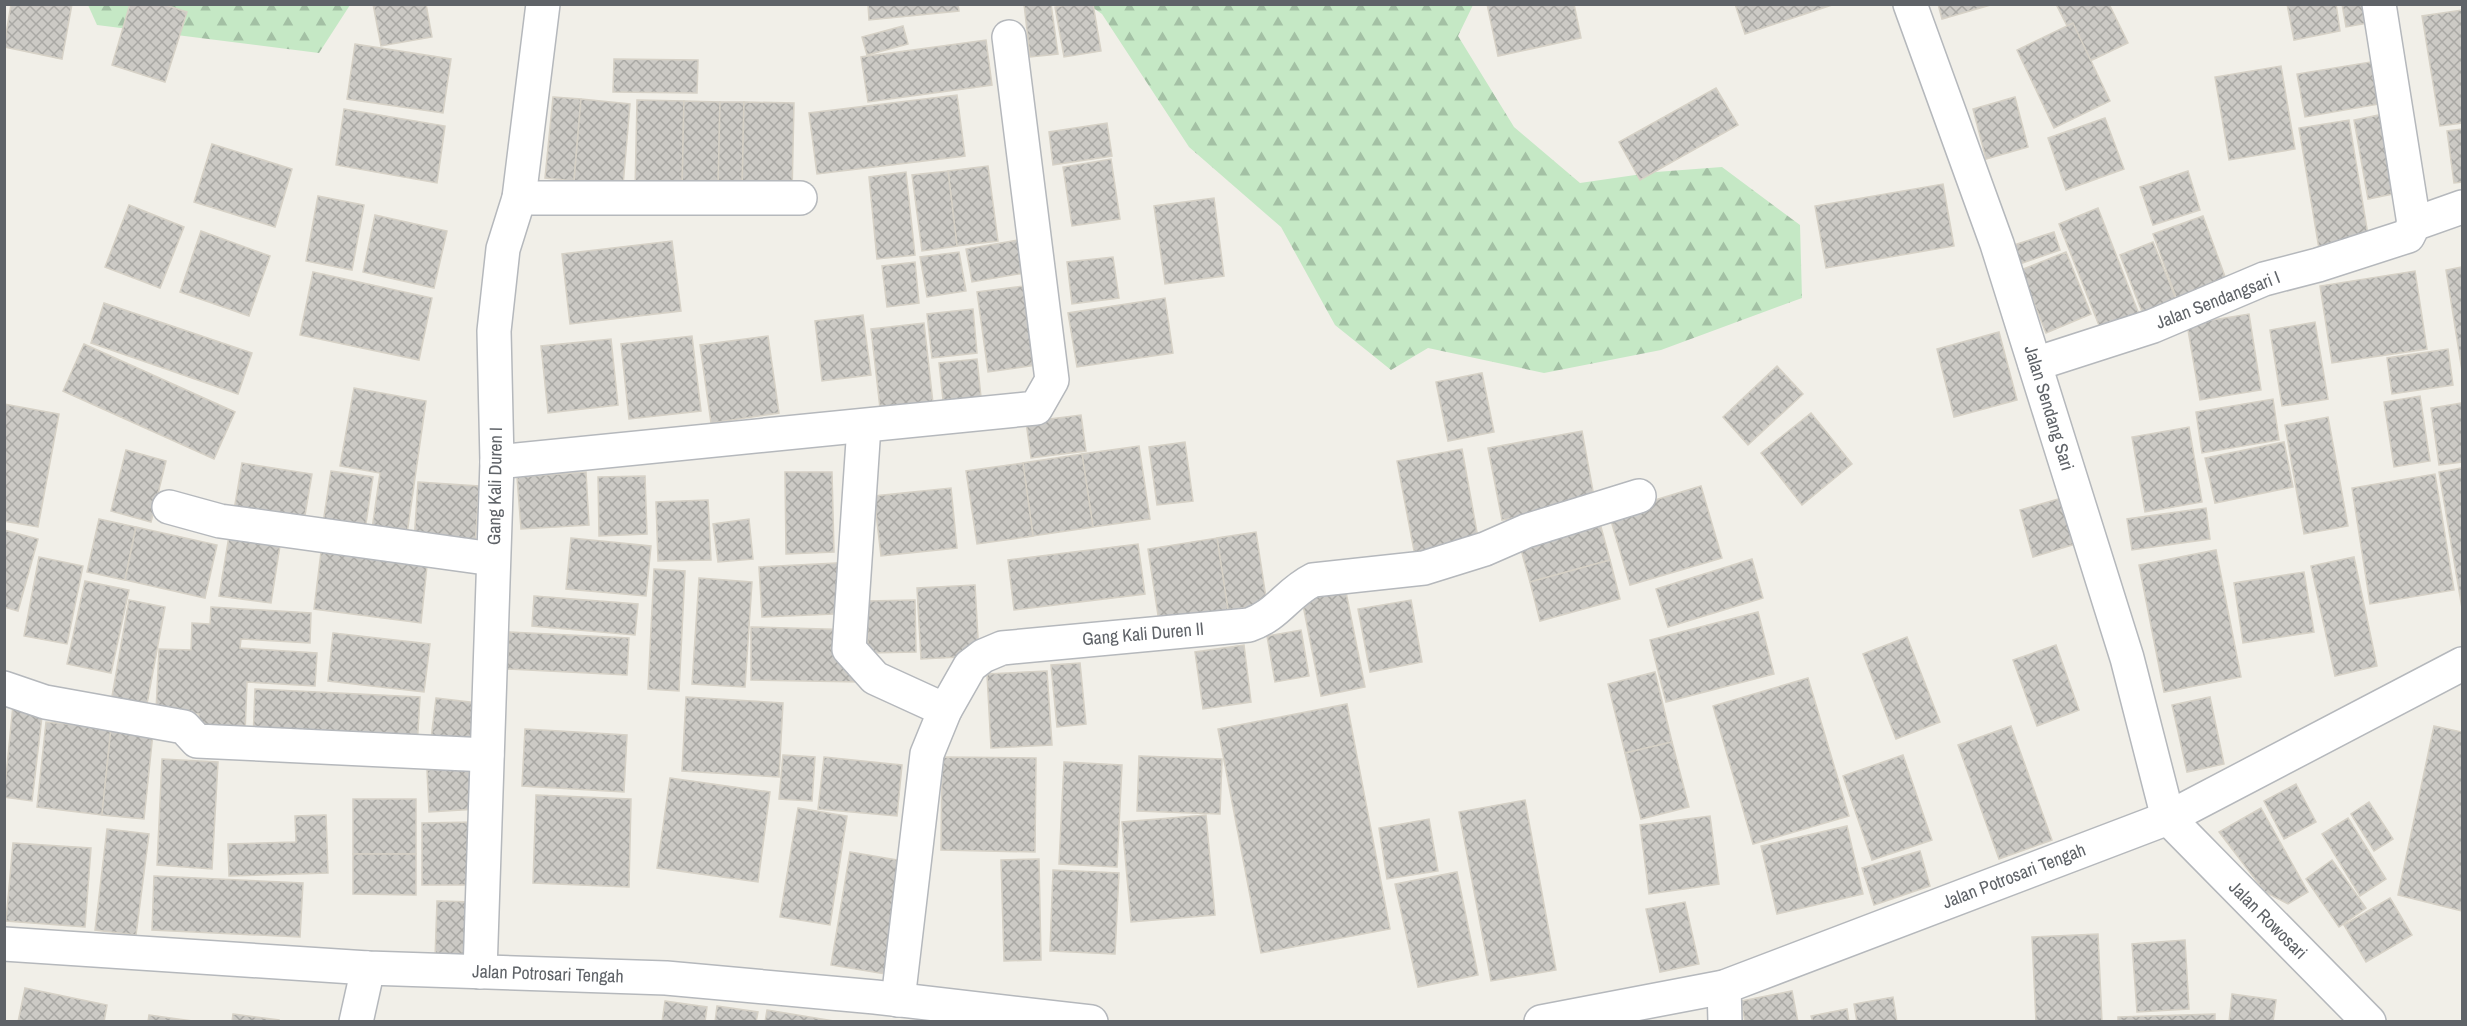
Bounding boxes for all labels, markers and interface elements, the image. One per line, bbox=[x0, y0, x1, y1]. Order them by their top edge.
street label: Jalan Sendangsari I bbox=[2152, 264, 2284, 335]
street label: Jalan Sendang Sari bbox=[2019, 342, 2080, 474]
street label: Gang Kali Duren I bbox=[481, 427, 508, 545]
street label: Gang Kali Duren II bbox=[1081, 616, 1205, 651]
street label: Jalan Potrosari Tengah bbox=[1939, 837, 2089, 914]
street label: Jalan Rowosari bbox=[2224, 875, 2313, 964]
street label: Jalan Potrosari Tengah bbox=[472, 958, 624, 989]

